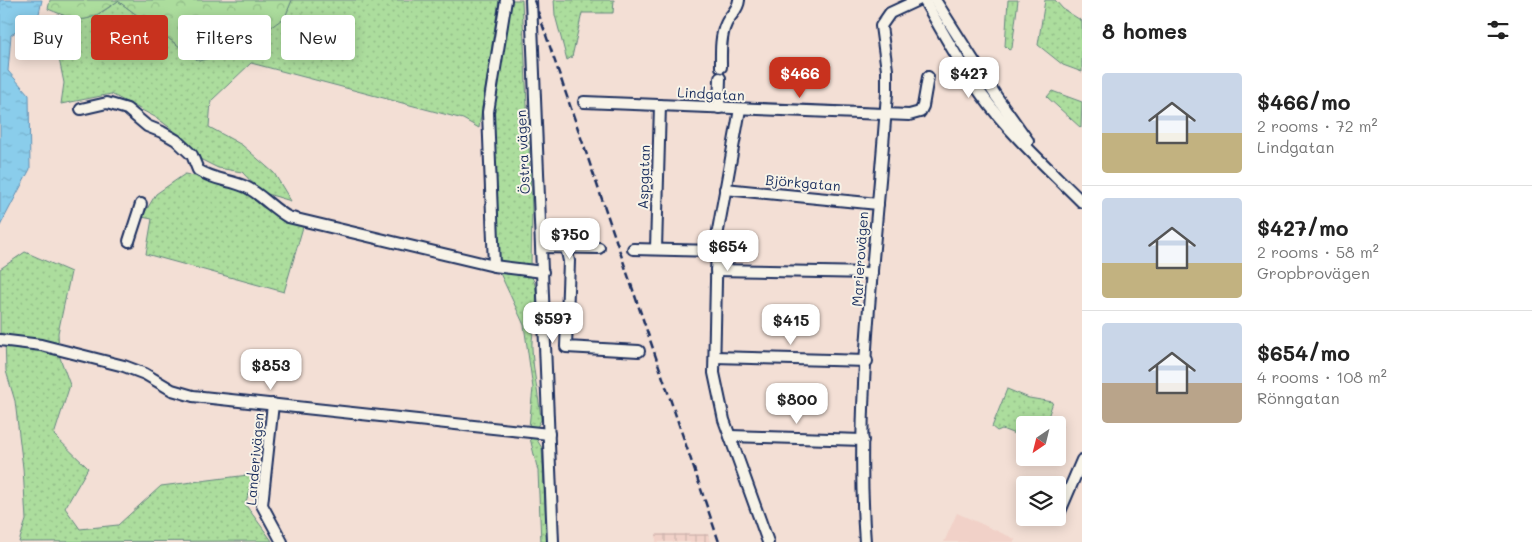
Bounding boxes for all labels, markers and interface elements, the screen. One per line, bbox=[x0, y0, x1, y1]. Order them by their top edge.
chip: Buy bbox=[15, 15, 81, 60]
chip: Rent bbox=[91, 15, 168, 60]
chip: Filters bbox=[178, 15, 271, 60]
chip: New bbox=[281, 15, 355, 60]
icon: filters bbox=[1484, 16, 1512, 44]
text: 8 homes bbox=[1102, 17, 1187, 44]
pin: $466 bbox=[770, 56, 830, 99]
pin: $427 bbox=[939, 56, 999, 99]
text: $466 bbox=[780, 62, 820, 83]
text: $427 bbox=[950, 62, 988, 83]
street label: Lindgatan bbox=[677, 82, 745, 105]
text: $466/mo bbox=[1257, 88, 1350, 115]
icon: home bbox=[1142, 93, 1202, 153]
street label: Östra vägen bbox=[511, 109, 534, 195]
text: 2 rooms · 72 m² bbox=[1257, 115, 1378, 136]
text: Lindgatan bbox=[1257, 136, 1334, 157]
street label: Aspgatan bbox=[633, 144, 654, 210]
street label: Björkgatan bbox=[765, 170, 842, 195]
street label: Marierovägen bbox=[847, 211, 872, 307]
text: $427/mo bbox=[1257, 214, 1348, 241]
pin: $750 bbox=[540, 218, 600, 260]
icon: home bbox=[1142, 218, 1202, 278]
text: $750 bbox=[551, 223, 589, 244]
pin: $654 bbox=[698, 230, 758, 272]
text: $654 bbox=[708, 235, 748, 256]
text: 2 rooms · 58 m² bbox=[1257, 241, 1379, 262]
text: Gropbrovägen bbox=[1257, 262, 1370, 283]
pin: $597 bbox=[523, 302, 583, 344]
pin: $415 bbox=[761, 304, 821, 346]
text: $597 bbox=[534, 307, 572, 328]
text: $415 bbox=[773, 309, 809, 330]
text: $654/mo bbox=[1257, 339, 1350, 366]
icon: home bbox=[1142, 343, 1202, 403]
pin: $853 bbox=[241, 348, 301, 391]
text: $853 bbox=[252, 354, 290, 375]
text: 4 rooms · 108 m² bbox=[1257, 366, 1387, 387]
pin: $800 bbox=[767, 382, 827, 425]
text: Rönngatan bbox=[1257, 387, 1340, 408]
text: $800 bbox=[777, 388, 817, 409]
street label: Landerivägen bbox=[241, 412, 268, 506]
north arrow bbox=[1016, 416, 1066, 466]
map controls bbox=[1016, 416, 1066, 526]
button: layers bbox=[1016, 476, 1066, 526]

